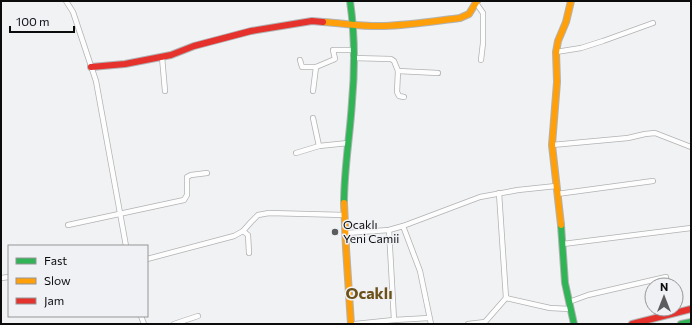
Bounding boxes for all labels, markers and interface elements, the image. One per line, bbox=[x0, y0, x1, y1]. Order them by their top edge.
scale bar bbox=[10, 8, 74, 34]
text: 100 m bbox=[16, 14, 50, 28]
place label: Ocaklı Yeni Camii bbox=[343, 217, 399, 245]
marker: Ocaklı Yeni Camii bbox=[330, 227, 340, 237]
legend bbox=[8, 245, 148, 317]
text: Fast bbox=[44, 253, 67, 267]
text: Slow bbox=[44, 273, 71, 287]
north arrow bbox=[644, 277, 684, 317]
text: N bbox=[660, 280, 668, 293]
district label: Ocaklı bbox=[345, 283, 393, 302]
text: Jam bbox=[44, 293, 64, 308]

